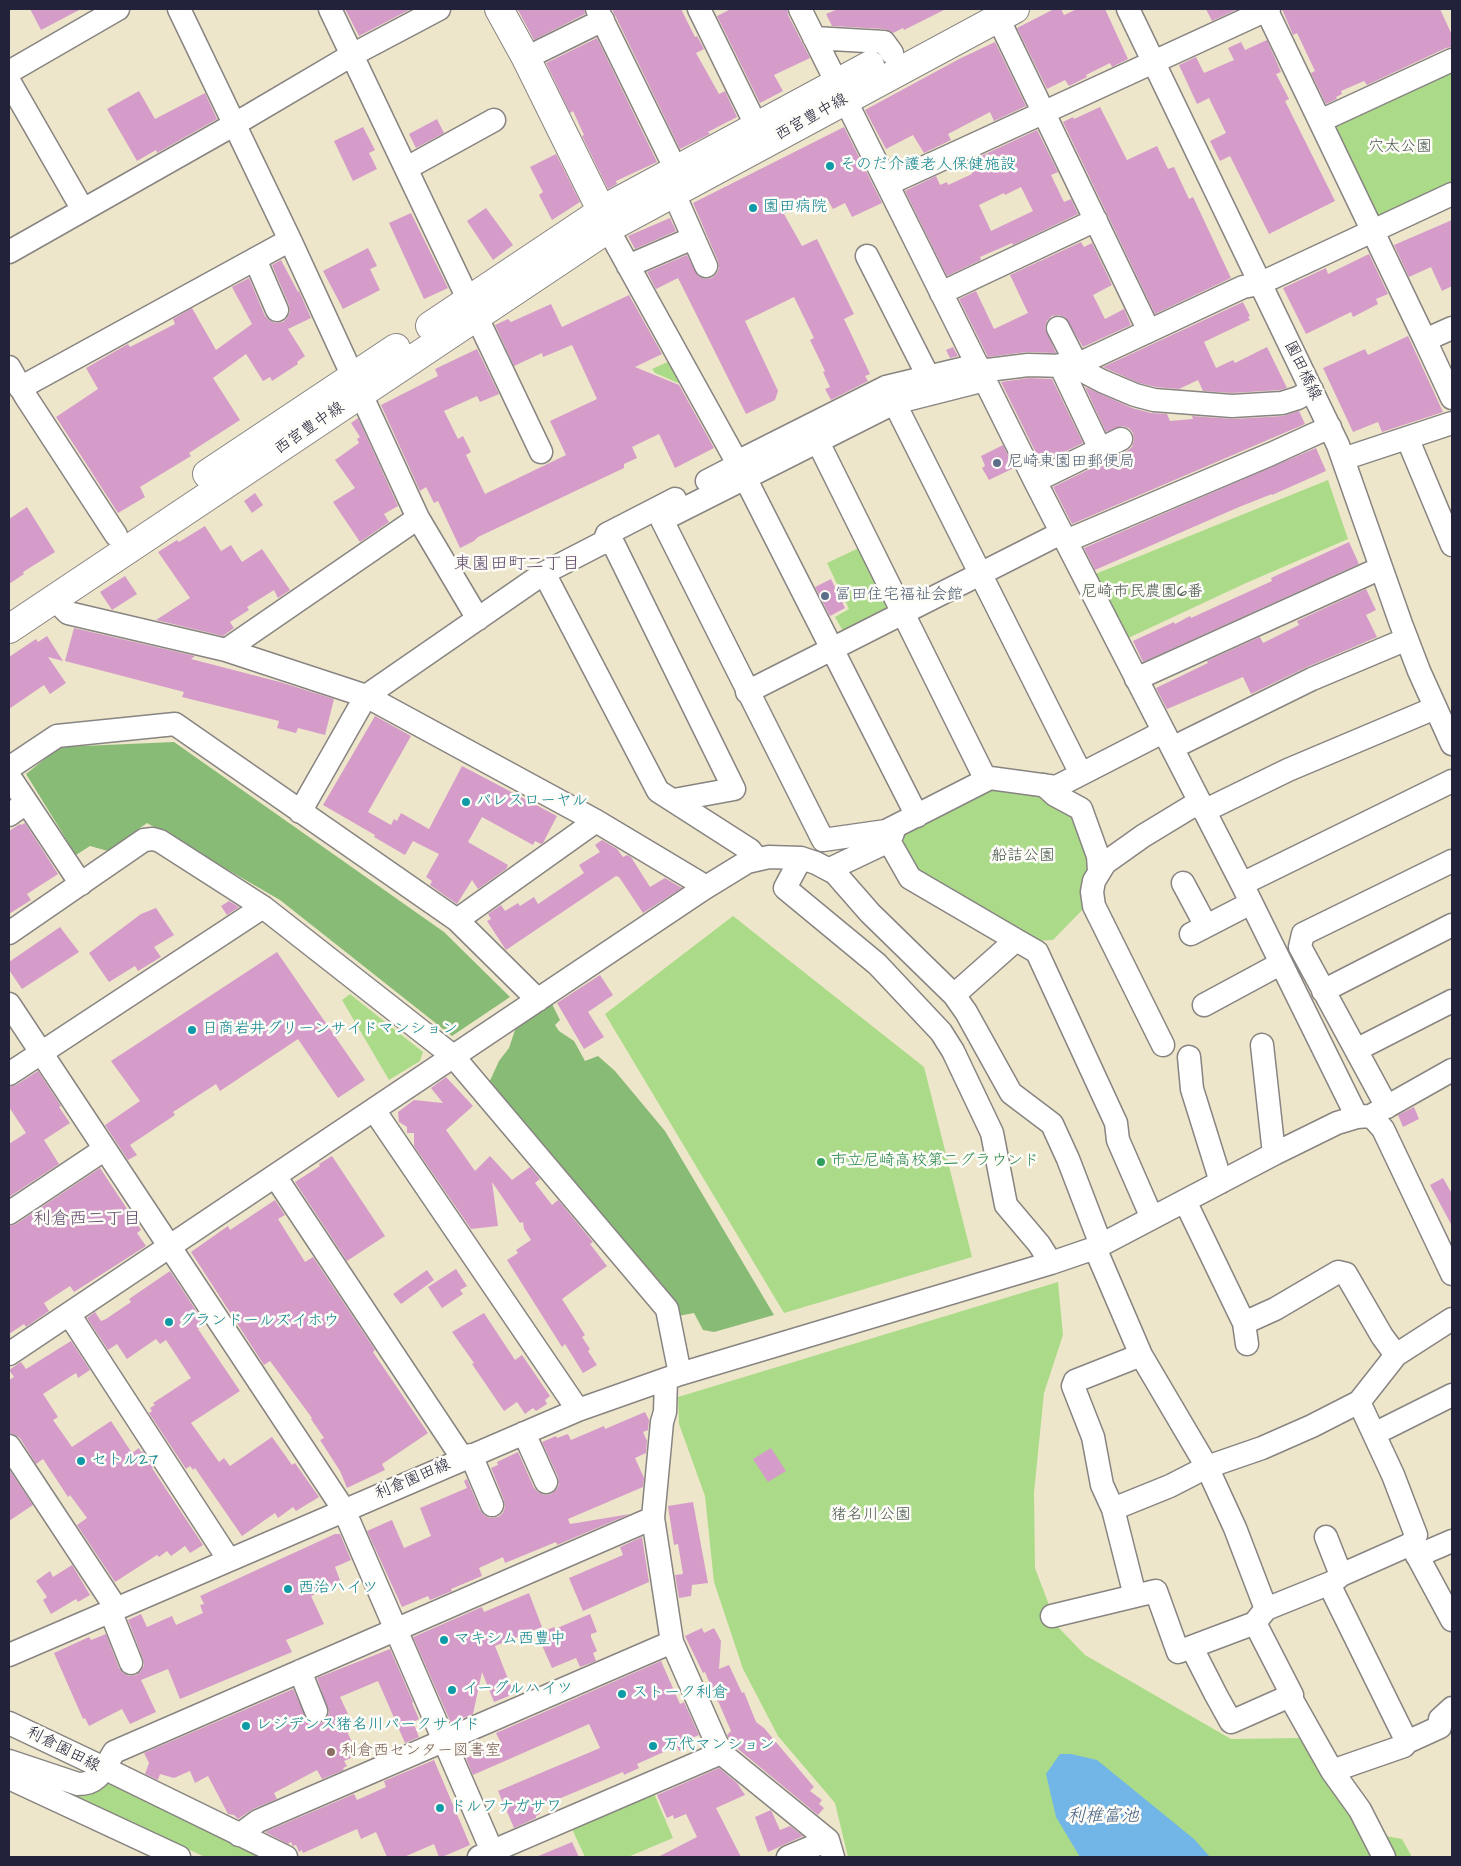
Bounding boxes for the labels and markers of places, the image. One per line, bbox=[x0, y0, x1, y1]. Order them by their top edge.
place label: そのだ介護老人保健施設 bbox=[840, 156, 1016, 176]
marker: そのだ介護老人保健施設 bbox=[824, 160, 836, 172]
place label: 園田病院 bbox=[763, 198, 827, 218]
marker: 園田病院 bbox=[747, 202, 759, 214]
place label: 尼崎東園田郵便局 bbox=[1007, 453, 1135, 473]
marker: 尼崎東園田郵便局 bbox=[991, 457, 1003, 469]
place label: 冨田住宅福祉会館 bbox=[835, 586, 963, 606]
marker: 冨田住宅福祉会館 bbox=[819, 590, 831, 602]
place label: パレスローヤル bbox=[476, 792, 588, 812]
marker: パレスローヤル bbox=[460, 796, 472, 808]
place label: 日商岩井グリーンサイドマンション bbox=[202, 1020, 458, 1040]
marker: 日商岩井グリーンサイドマンション bbox=[186, 1024, 198, 1036]
place label: 市立尼崎高校第二グラウンド bbox=[831, 1152, 1039, 1172]
marker: 市立尼崎高校第二グラウンド bbox=[815, 1156, 827, 1168]
place label: グランドールズイホウ bbox=[179, 1312, 339, 1332]
marker: グランドールズイホウ bbox=[163, 1316, 175, 1328]
place label: セトル27 bbox=[91, 1451, 158, 1471]
marker: セトル27 bbox=[75, 1455, 87, 1467]
place label: 西治ハイツ bbox=[298, 1579, 378, 1599]
marker: 西治ハイツ bbox=[282, 1583, 294, 1595]
place label: マキシム西豊中 bbox=[454, 1630, 566, 1650]
marker: マキシム西豊中 bbox=[438, 1634, 450, 1646]
place label: イーグルハイツ bbox=[462, 1680, 573, 1700]
marker: イーグルハイツ bbox=[446, 1684, 458, 1696]
place label: ストーク利倉 bbox=[632, 1684, 728, 1704]
marker: ストーク利倉 bbox=[616, 1688, 628, 1700]
place label: レジデンス猪名川パークサイド bbox=[256, 1716, 480, 1736]
marker: レジデンス猪名川パークサイド bbox=[240, 1720, 252, 1732]
place label: 万代マンション bbox=[663, 1736, 775, 1756]
marker: 万代マンション bbox=[647, 1740, 659, 1752]
place label: 利倉西センター図書室 bbox=[341, 1742, 501, 1762]
marker: 利倉西センター図書室 bbox=[325, 1746, 337, 1758]
place label: ドルフナガサワ bbox=[450, 1798, 562, 1818]
marker: ドルフナガサワ bbox=[434, 1802, 446, 1814]

